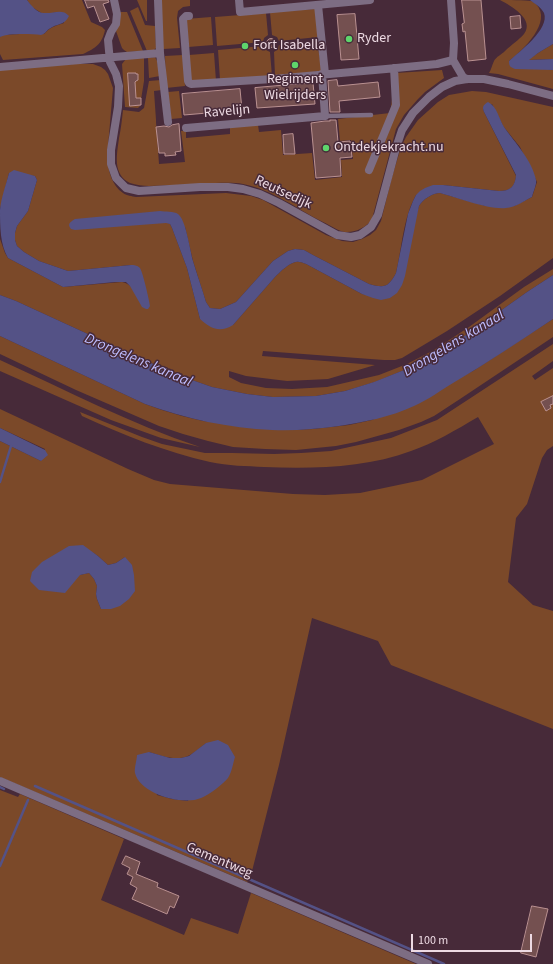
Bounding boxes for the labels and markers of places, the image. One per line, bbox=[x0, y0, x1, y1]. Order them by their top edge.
place label: Ryder bbox=[357, 31, 391, 47]
marker: Ryder bbox=[344, 34, 354, 44]
place label: Fort Isabella bbox=[253, 38, 325, 54]
marker: Fort Isabella bbox=[240, 41, 250, 51]
marker: Regiment Wielrijders bbox=[290, 60, 300, 70]
place label: Regiment Wielrijders bbox=[264, 72, 326, 104]
place label: Ontdekjekracht.nu bbox=[334, 140, 443, 156]
marker: Ontdekjekracht.nu bbox=[321, 143, 331, 153]

